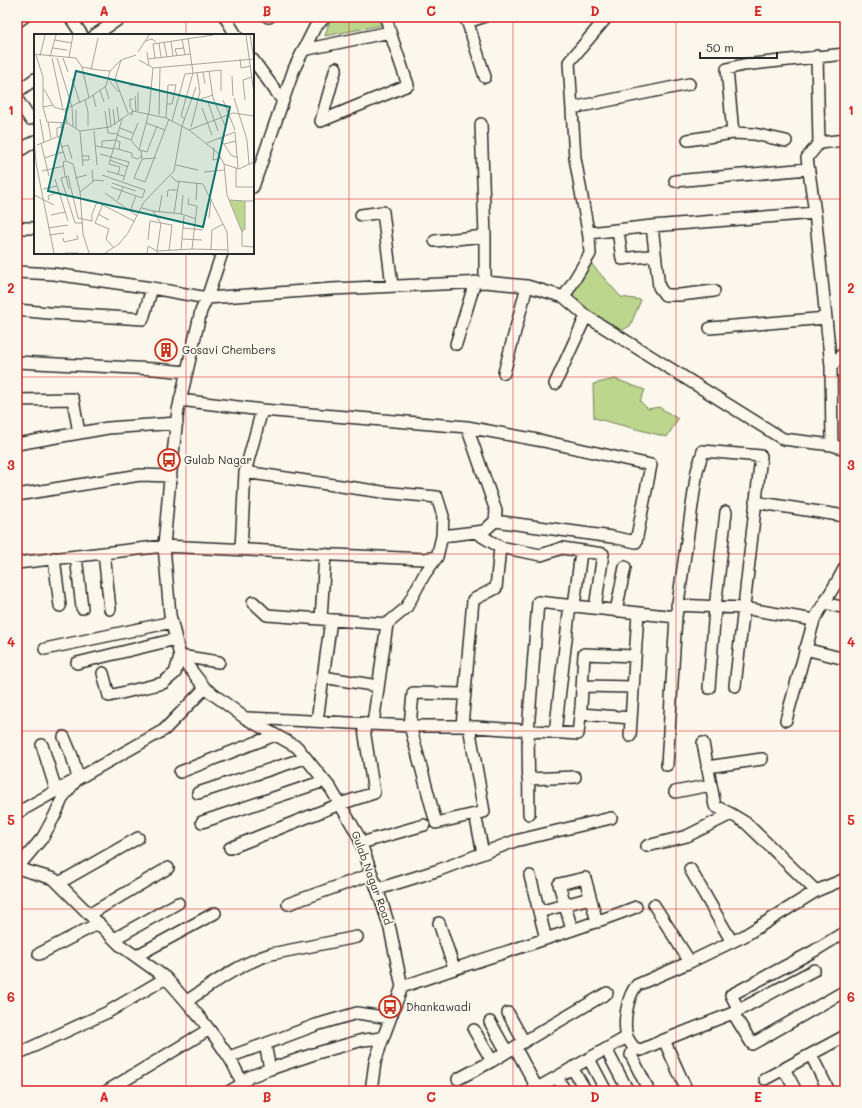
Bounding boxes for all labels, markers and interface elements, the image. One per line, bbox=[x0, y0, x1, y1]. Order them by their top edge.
text: A bbox=[99, 2, 109, 19]
text: B bbox=[263, 2, 272, 19]
text: C bbox=[426, 2, 436, 19]
text: D bbox=[590, 2, 600, 19]
text: E bbox=[754, 2, 762, 19]
inset map bbox=[34, 34, 254, 254]
scale bar bbox=[700, 34, 777, 60]
text: 50 m bbox=[706, 39, 734, 55]
text: 1 bbox=[8, 101, 14, 118]
text: 1 bbox=[848, 101, 854, 118]
text: 2 bbox=[7, 279, 15, 296]
text: 2 bbox=[847, 279, 855, 296]
building icon: Gosavi Chembers bbox=[153, 337, 179, 363]
place label: Gosavi Chembers bbox=[182, 342, 276, 357]
bus stop icon: Gulab Nagar bbox=[156, 447, 182, 473]
place label: Gulab Nagar bbox=[184, 452, 252, 467]
text: 3 bbox=[7, 456, 15, 473]
text: 3 bbox=[847, 456, 855, 473]
text: 4 bbox=[7, 633, 15, 650]
text: 4 bbox=[847, 633, 855, 650]
text: 5 bbox=[7, 811, 15, 828]
text: 5 bbox=[847, 811, 855, 828]
street label: Gulab Nagar Road bbox=[348, 829, 396, 927]
text: 6 bbox=[7, 988, 15, 1005]
text: 6 bbox=[847, 988, 855, 1005]
bus stop icon: Dhankawadi bbox=[377, 994, 403, 1020]
place label: Dhankawadi bbox=[406, 999, 471, 1014]
text: A bbox=[99, 1088, 109, 1105]
text: B bbox=[263, 1088, 272, 1105]
text: C bbox=[426, 1088, 436, 1105]
text: D bbox=[590, 1088, 600, 1105]
text: E bbox=[754, 1088, 762, 1105]

